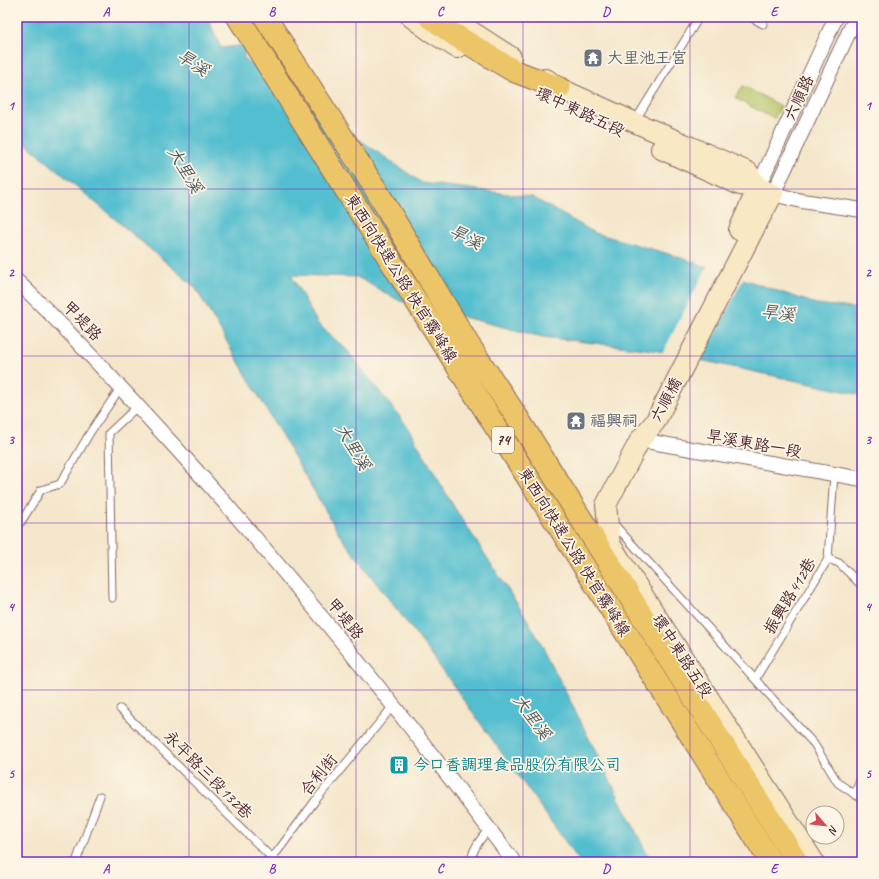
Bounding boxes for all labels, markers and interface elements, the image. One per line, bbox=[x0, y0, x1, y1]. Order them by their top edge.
text: A bbox=[103, 4, 111, 20]
text: B bbox=[269, 4, 277, 20]
text: C bbox=[437, 4, 445, 20]
text: D bbox=[602, 4, 611, 20]
text: E bbox=[771, 4, 780, 20]
water label: 旱溪 bbox=[173, 45, 214, 82]
temple icon: 大里池王宮 bbox=[582, 47, 604, 69]
place label: 大里池王宮 bbox=[607, 48, 687, 68]
street label: 六順路 bbox=[780, 72, 818, 124]
street label: 環中東路五段 bbox=[532, 83, 628, 141]
text: 1 bbox=[8, 98, 16, 114]
text: 1 bbox=[865, 98, 873, 114]
water label: 大里溪 bbox=[163, 143, 208, 198]
street label: 東西向快速公路 快官霧峰線 bbox=[341, 190, 461, 366]
water label: 旱溪 bbox=[446, 220, 487, 255]
text: 2 bbox=[8, 265, 15, 281]
text: 2 bbox=[865, 265, 872, 281]
street label: 甲堤路 bbox=[58, 297, 106, 345]
water label: 旱溪 bbox=[760, 301, 797, 326]
street label: 六順橋 bbox=[646, 374, 686, 426]
temple icon: 福興祠 bbox=[565, 410, 587, 432]
place label: 福興祠 bbox=[590, 411, 638, 431]
water label: 大里溪 bbox=[331, 420, 376, 475]
street label: 旱溪東路一段 bbox=[705, 426, 803, 462]
road number: 74 bbox=[492, 427, 514, 453]
text: 3 bbox=[8, 432, 15, 448]
text: 3 bbox=[865, 432, 872, 448]
street label: 東西向快速公路 快官霧峰線 bbox=[514, 464, 634, 640]
street label: 振興路412巷 bbox=[759, 554, 821, 638]
street label: 甲堤路 bbox=[322, 594, 368, 644]
text: 4 bbox=[8, 599, 16, 615]
text: 4 bbox=[865, 599, 873, 615]
street label: 環中東路五段 bbox=[647, 610, 717, 702]
water label: 大里溪 bbox=[509, 690, 556, 745]
street label: 永平路三段132巷 bbox=[159, 726, 257, 824]
street label: 合利街 bbox=[296, 750, 342, 800]
building icon: 今口香調理食品股份有限公司 bbox=[388, 754, 410, 776]
place label: 今口香調理食品股份有限公司 bbox=[413, 755, 621, 775]
text: 5 bbox=[8, 766, 15, 782]
text: 5 bbox=[865, 766, 872, 782]
north arrow bbox=[805, 805, 845, 845]
text: N bbox=[825, 823, 842, 838]
text: A bbox=[103, 861, 111, 877]
text: B bbox=[269, 861, 277, 877]
text: C bbox=[437, 861, 445, 877]
text: D bbox=[602, 861, 611, 877]
text: E bbox=[771, 861, 780, 877]

